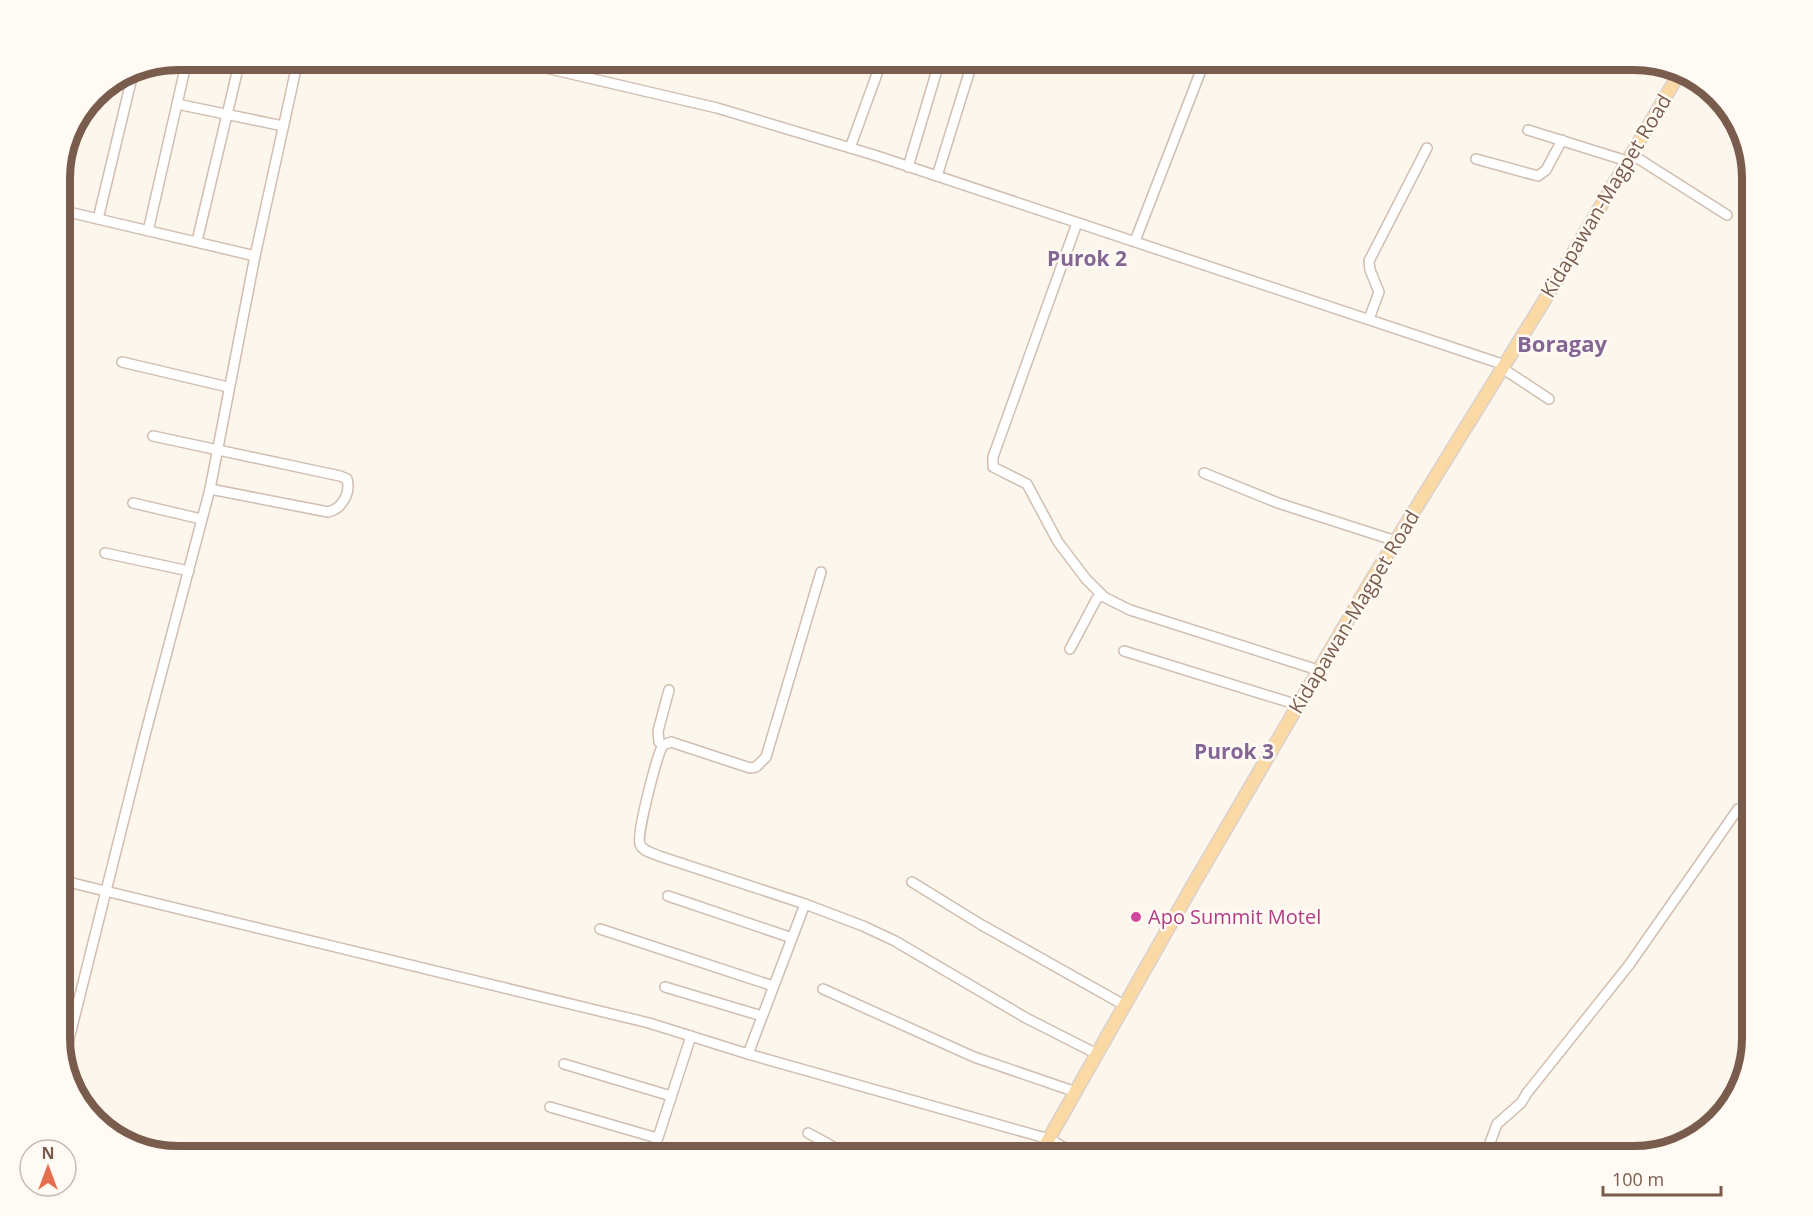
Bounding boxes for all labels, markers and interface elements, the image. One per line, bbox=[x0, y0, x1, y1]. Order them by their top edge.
street label: Kidapawan-Magpet Road bbox=[1534, 89, 1677, 302]
district label: Purok 2 bbox=[1047, 244, 1127, 272]
district label: Boragay bbox=[1517, 328, 1607, 358]
street label: Kidapawan-Magpet Road bbox=[1282, 505, 1425, 718]
district label: Purok 3 bbox=[1194, 737, 1274, 765]
place label: Apo Summit Motel bbox=[1148, 903, 1321, 930]
marker: Apo Summit Motel bbox=[1129, 910, 1143, 924]
north arrow bbox=[18, 1138, 78, 1198]
text: N bbox=[41, 1142, 55, 1164]
scale bar bbox=[1603, 1159, 1722, 1197]
text: 100 m bbox=[1612, 1167, 1664, 1191]

